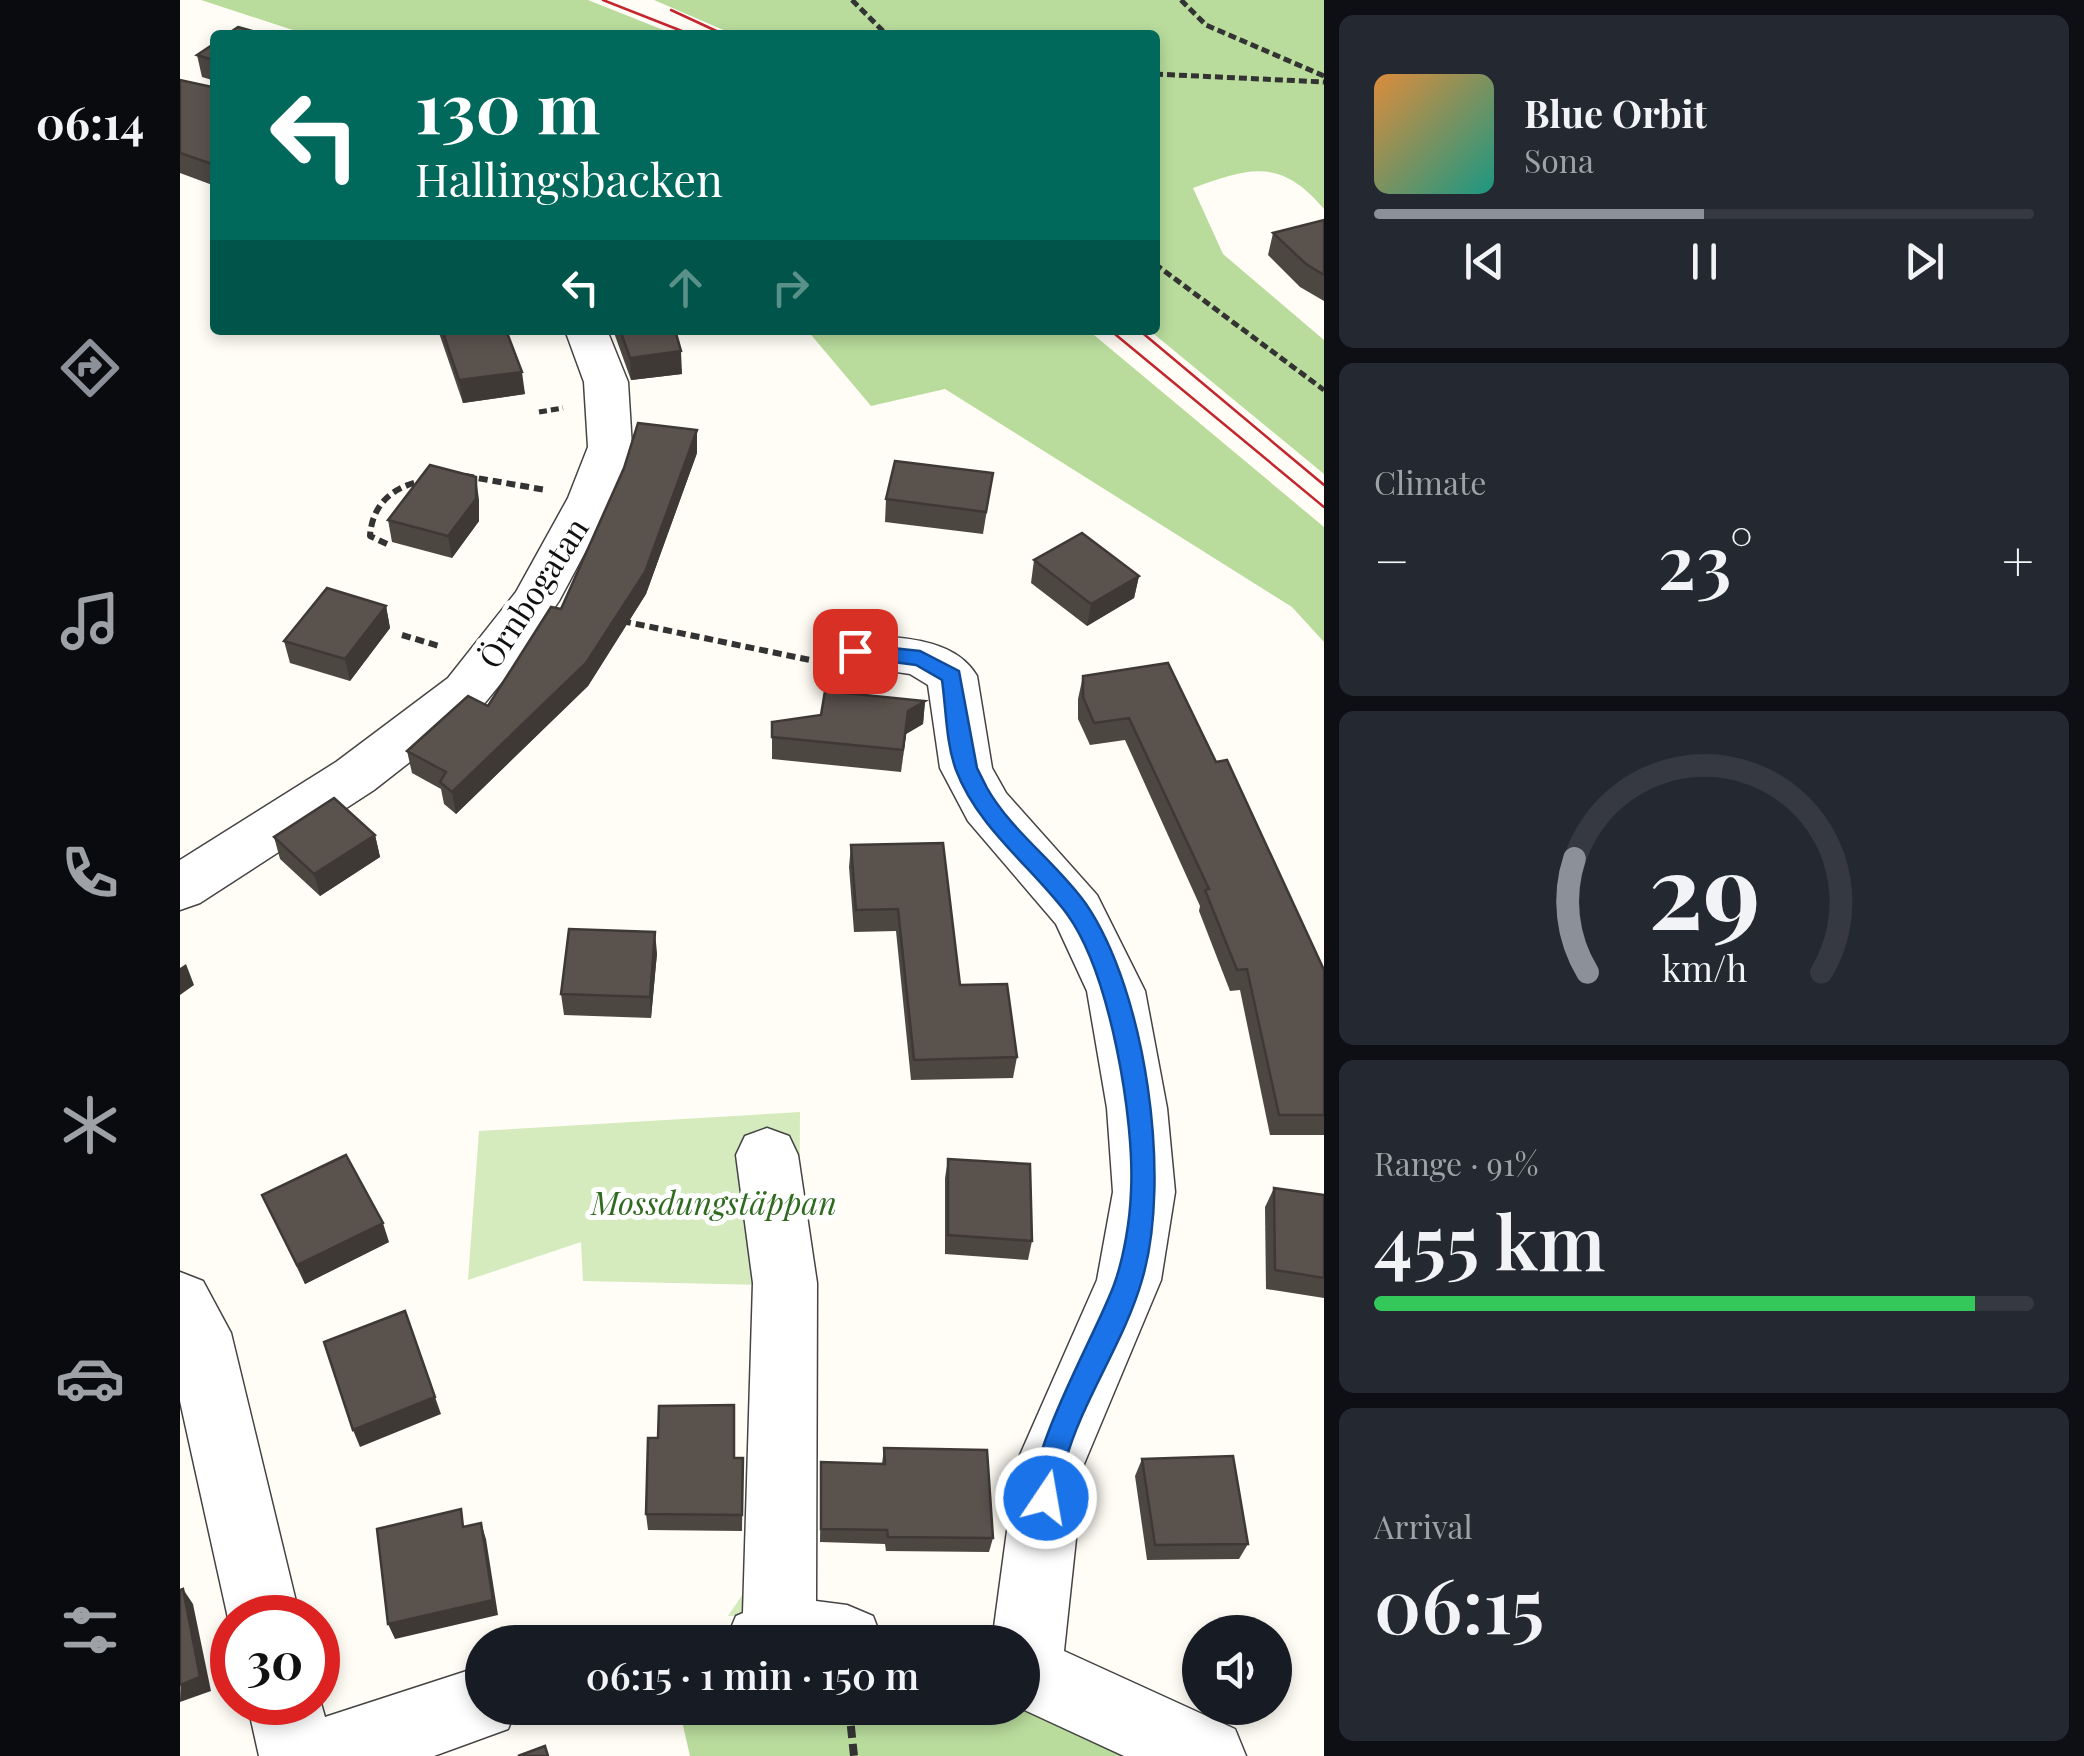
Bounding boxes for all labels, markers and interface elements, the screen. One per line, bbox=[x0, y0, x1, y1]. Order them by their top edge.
text: 130 m bbox=[415, 58, 600, 152]
icon: left bbox=[250, 70, 380, 200]
text: Blue Orbit bbox=[1524, 87, 1707, 138]
text: 06:14 bbox=[36, 91, 144, 151]
text: Sona bbox=[1524, 138, 1594, 181]
text: Hallingsbacken bbox=[415, 148, 723, 208]
icon: previous bbox=[1457, 234, 1512, 289]
icon: pause bbox=[1677, 234, 1732, 289]
icon: next bbox=[1897, 234, 1952, 289]
icon: left bbox=[553, 260, 608, 315]
icon: ahead bbox=[658, 260, 713, 315]
icon: right bbox=[763, 260, 818, 315]
icon: directions bbox=[55, 333, 125, 403]
text: Climate bbox=[1374, 460, 1486, 503]
street label: Örnbogatan bbox=[467, 508, 597, 676]
text: 23° bbox=[1658, 509, 1753, 609]
text: − bbox=[1374, 522, 1410, 596]
text: + bbox=[2002, 522, 2034, 596]
icon: music bbox=[55, 586, 125, 656]
pin bbox=[813, 609, 898, 694]
icon: arrive bbox=[828, 624, 883, 679]
text: 29 bbox=[1648, 817, 1760, 956]
icon: phone bbox=[55, 838, 125, 908]
text: km/h bbox=[1661, 943, 1747, 991]
icon: climate bbox=[55, 1090, 125, 1160]
text: Range · 91% bbox=[1374, 1141, 1538, 1184]
park label: Mossdungstäppan bbox=[589, 1180, 837, 1223]
text: 455 km bbox=[1374, 1190, 1605, 1290]
icon: car bbox=[55, 1343, 125, 1413]
position arrow bbox=[994, 1446, 1098, 1550]
text: Arrival bbox=[1374, 1504, 1473, 1547]
text: 06:15 bbox=[1374, 1553, 1544, 1653]
icon: filters bbox=[55, 1595, 125, 1665]
speed limit sign: 30 bbox=[210, 1595, 340, 1725]
map controls bbox=[1182, 1615, 1292, 1725]
button: sound bbox=[1182, 1615, 1292, 1725]
text: 06:15 · 1 min · 150 m bbox=[586, 1649, 919, 1700]

